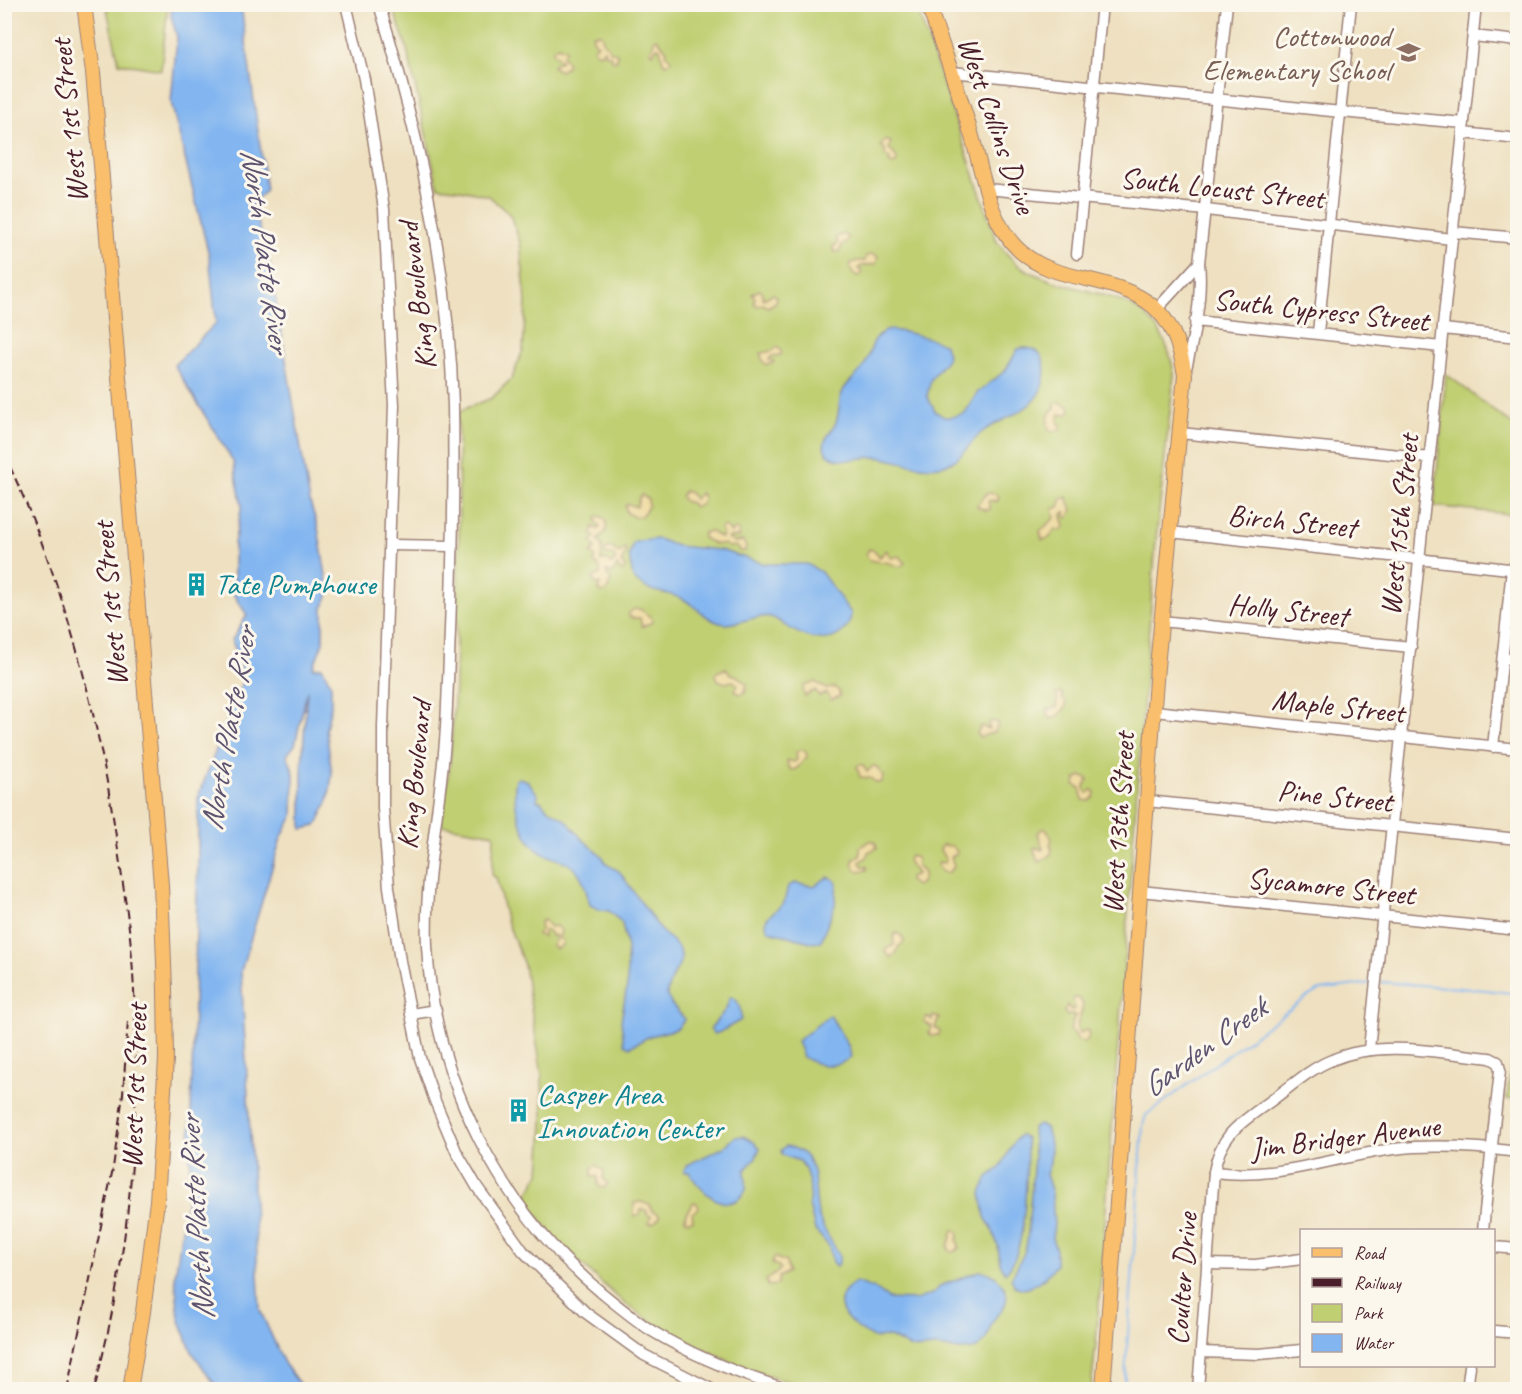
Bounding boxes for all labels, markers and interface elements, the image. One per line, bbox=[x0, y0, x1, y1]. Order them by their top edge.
place label: Cottonwood Elementary School bbox=[1203, 17, 1395, 89]
street label: West Collins Drive bbox=[949, 31, 1046, 221]
street label: West 1st Street bbox=[41, 34, 97, 205]
school or university icon: Cottonwood Elementary School bbox=[1395, 40, 1421, 66]
water label: North Platte River bbox=[231, 146, 301, 358]
street label: South Locust Street bbox=[1118, 158, 1329, 218]
street label: King Boulevard bbox=[389, 216, 445, 372]
street label: South Cypress Street bbox=[1212, 280, 1433, 340]
street label: West 15th Street bbox=[1371, 430, 1428, 617]
street label: Birch Street bbox=[1226, 495, 1362, 547]
street label: West 1st Street bbox=[84, 517, 136, 688]
place label: Tate Pumphouse bbox=[215, 565, 378, 603]
building icon: Tate Pumphouse bbox=[184, 571, 210, 597]
street label: Holly Street bbox=[1226, 585, 1354, 636]
water label: North Platte River bbox=[190, 620, 267, 833]
street label: Maple Street bbox=[1270, 680, 1409, 732]
street label: King Boulevard bbox=[387, 695, 441, 851]
street label: West 13th Street bbox=[1093, 728, 1144, 915]
street label: Pine Street bbox=[1276, 771, 1397, 821]
street label: Sycamore Street bbox=[1245, 858, 1420, 914]
water label: Garden Creek bbox=[1133, 985, 1279, 1106]
street label: West 1st Street bbox=[112, 1000, 156, 1169]
place label: Casper Area Innovation Center bbox=[537, 1075, 725, 1147]
building icon: Casper Area Innovation Center bbox=[506, 1098, 532, 1124]
street label: Jim Bridger Avenue bbox=[1246, 1106, 1444, 1168]
water label: North Platte River bbox=[168, 1110, 224, 1321]
street label: Coulter Drive bbox=[1158, 1209, 1206, 1346]
legend bbox=[1300, 1229, 1495, 1367]
text: Road bbox=[1354, 1242, 1387, 1264]
text: Railway bbox=[1354, 1272, 1402, 1294]
text: Park bbox=[1354, 1302, 1384, 1324]
text: Water bbox=[1354, 1332, 1395, 1354]

